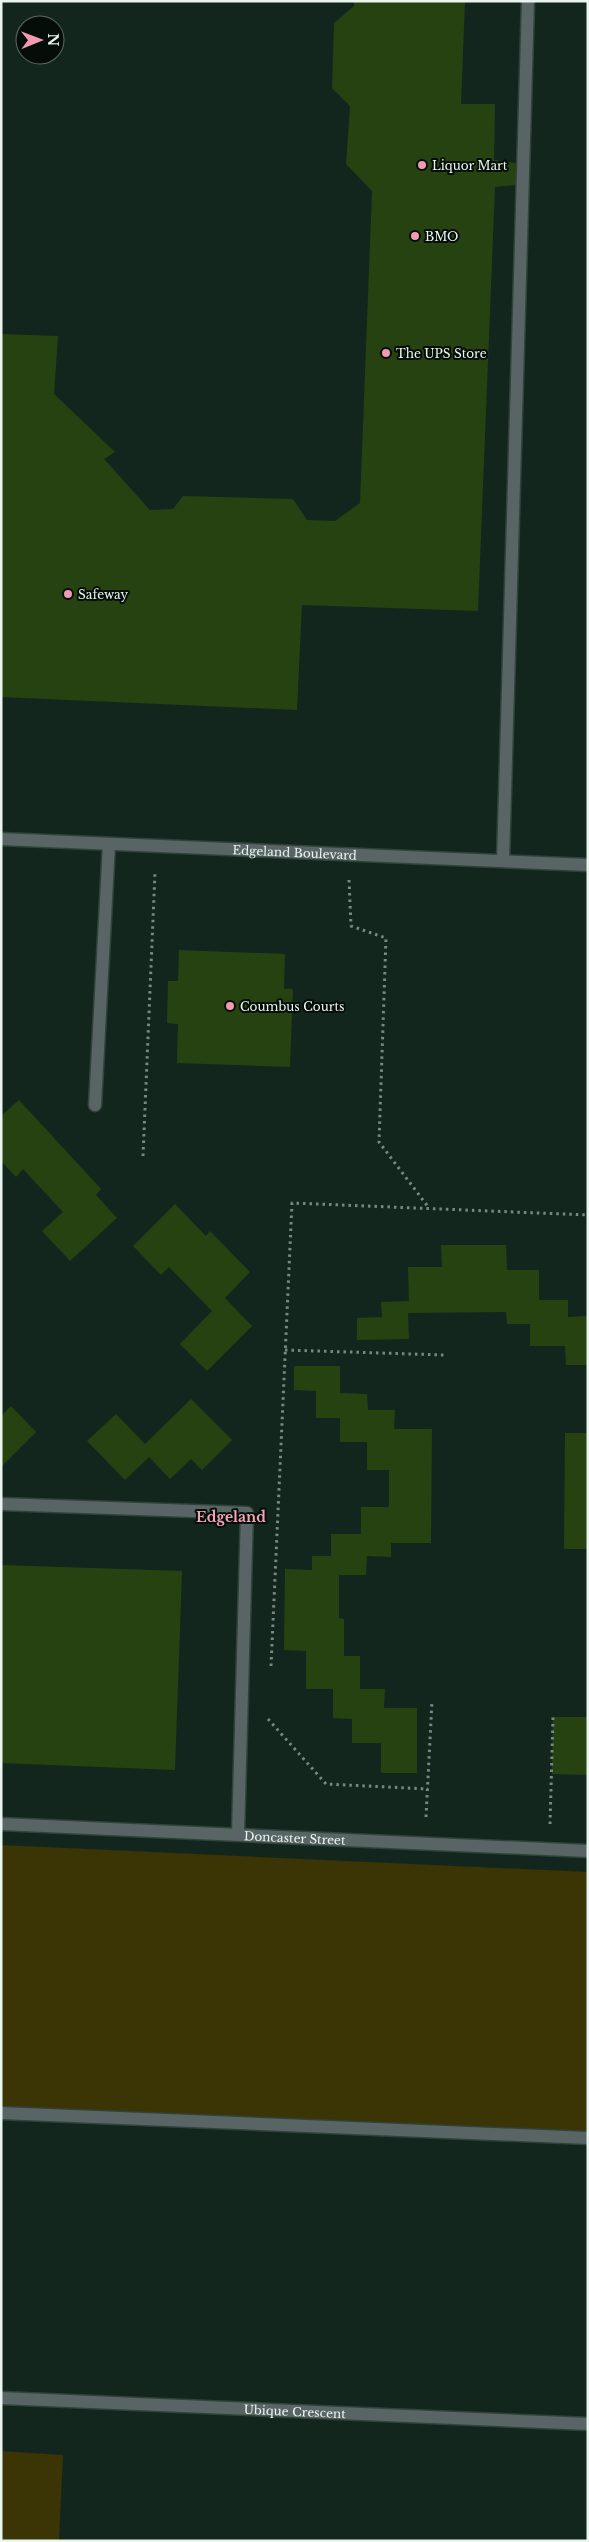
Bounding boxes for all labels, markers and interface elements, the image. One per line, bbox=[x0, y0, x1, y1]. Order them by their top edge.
north arrow bbox=[15, 15, 65, 65]
text: N bbox=[44, 33, 62, 47]
place label: Liquor Mart bbox=[432, 158, 508, 173]
marker: Liquor Mart bbox=[416, 159, 428, 171]
place label: BMO bbox=[425, 229, 458, 244]
marker: BMO bbox=[409, 230, 421, 242]
place label: The UPS Store bbox=[396, 346, 487, 361]
marker: The UPS Store bbox=[380, 347, 392, 359]
place label: Safeway bbox=[78, 587, 128, 602]
marker: Safeway bbox=[62, 588, 74, 600]
street label: Edgeland Boulevard bbox=[232, 842, 357, 862]
place label: Coumbus Courts bbox=[240, 999, 344, 1014]
marker: Coumbus Courts bbox=[224, 1000, 236, 1012]
district label: Edgeland bbox=[196, 1508, 266, 1526]
street label: Doncaster Street bbox=[244, 1828, 346, 1847]
street label: Ubique Crescent bbox=[243, 2401, 347, 2421]

